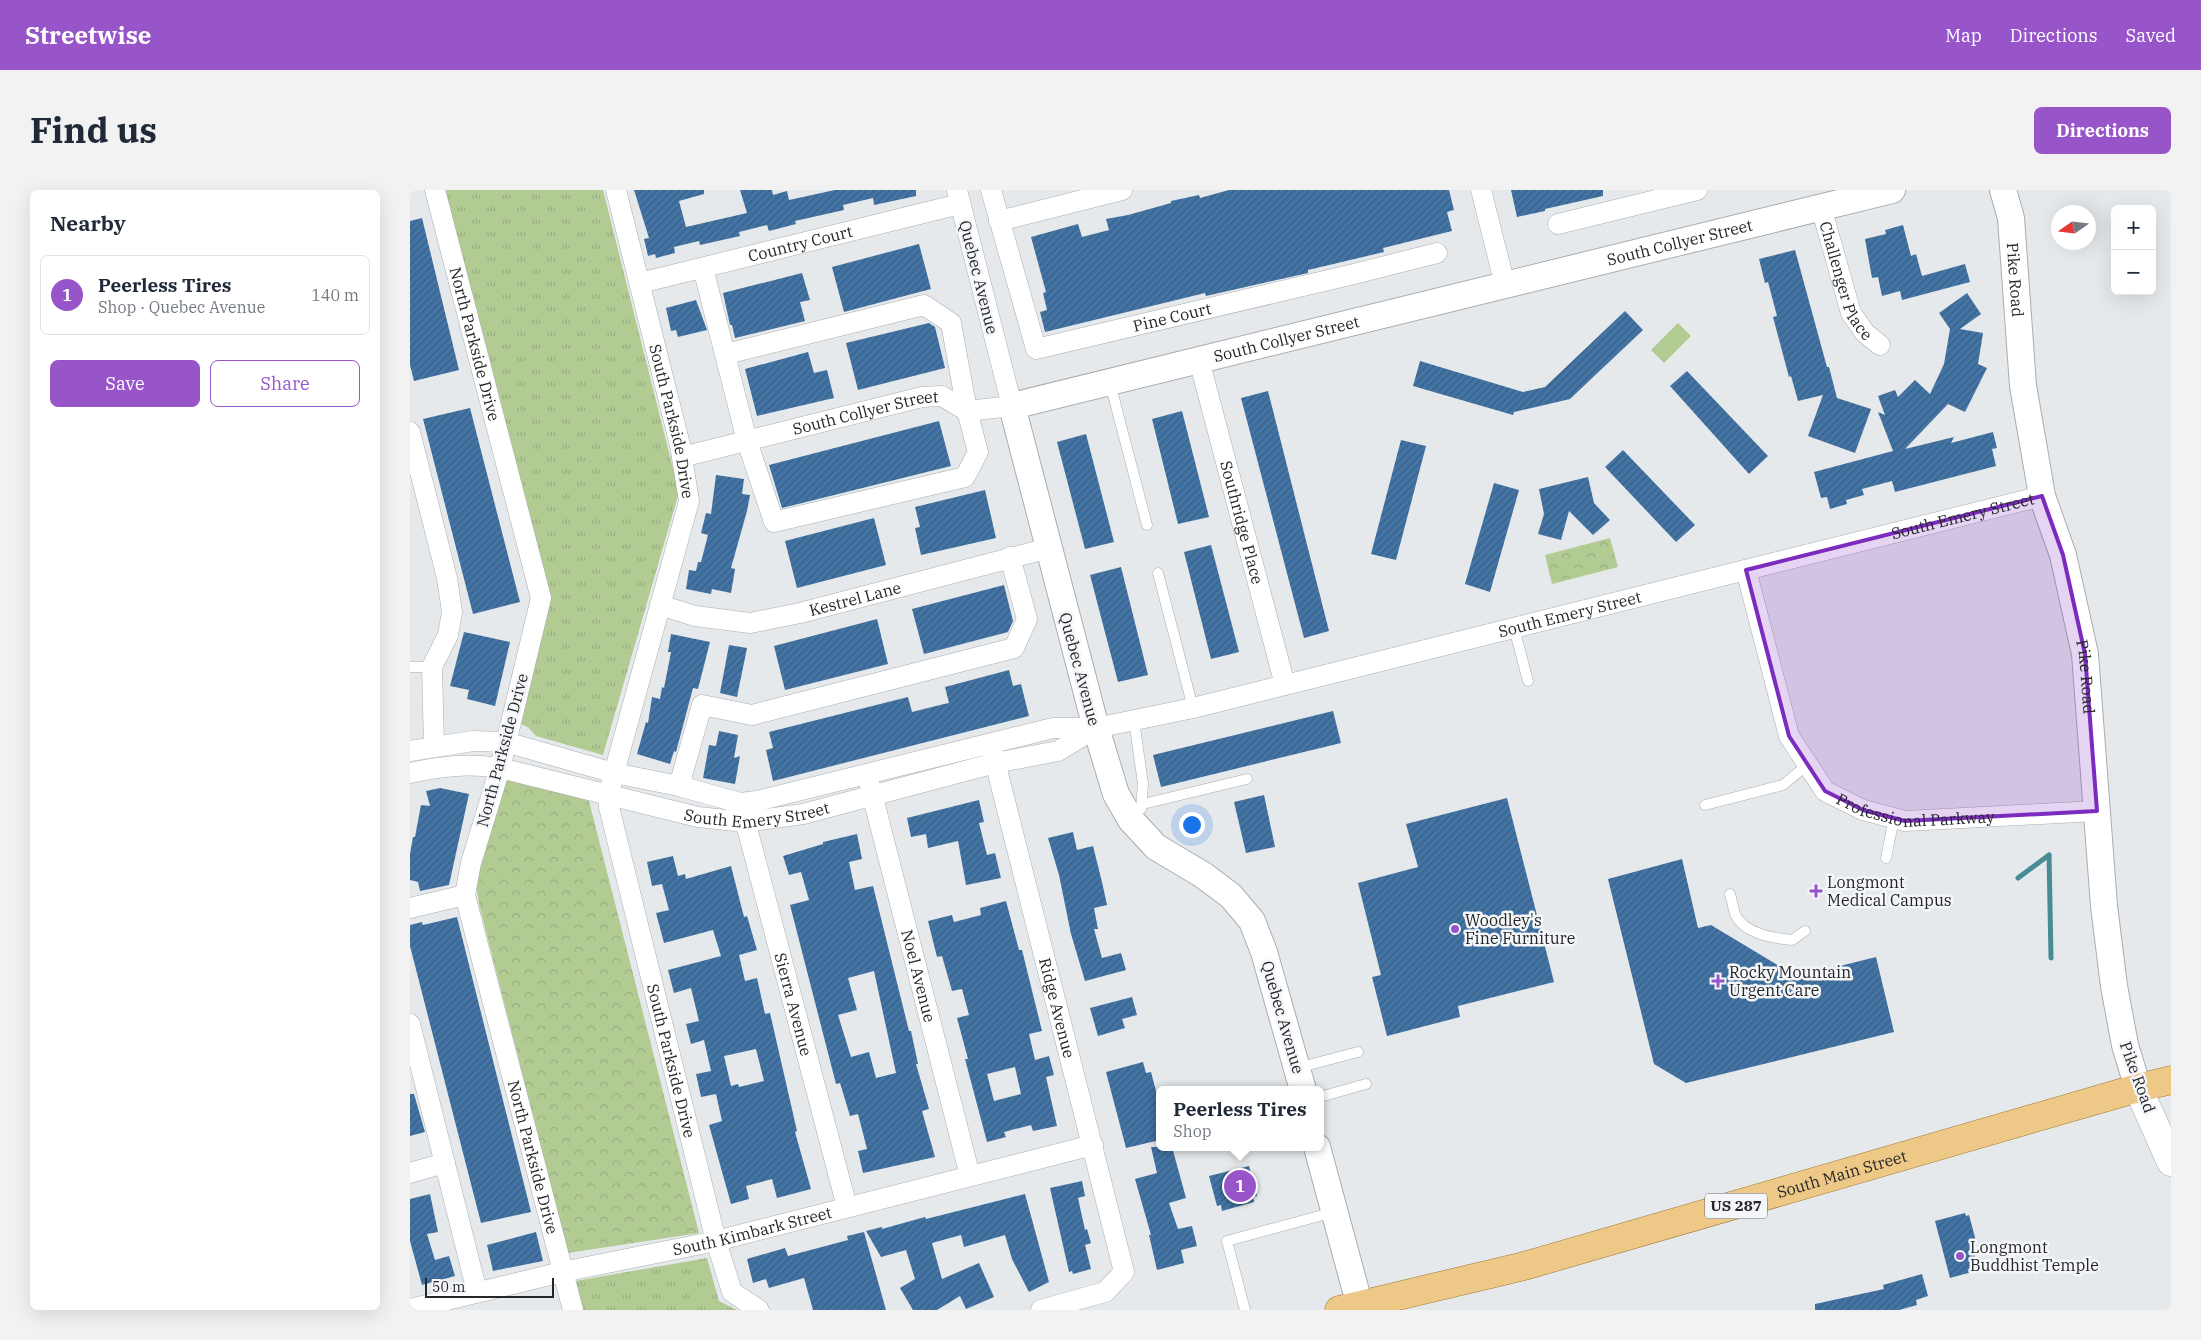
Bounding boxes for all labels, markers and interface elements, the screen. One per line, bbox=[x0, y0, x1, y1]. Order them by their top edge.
text: Streetwise bbox=[25, 19, 151, 51]
text: Map bbox=[1945, 24, 1982, 47]
text: Directions bbox=[2010, 24, 2098, 47]
text: Saved bbox=[2126, 24, 2176, 47]
text: Find us bbox=[30, 107, 157, 153]
button: Directions bbox=[2034, 107, 2171, 154]
north arrow bbox=[2051, 205, 2096, 250]
map controls bbox=[2111, 205, 2156, 295]
button: + bbox=[2111, 205, 2156, 250]
text: Nearby bbox=[50, 209, 126, 237]
street label: South Collyer Street bbox=[1605, 215, 1755, 270]
street label: Quebec Avenue bbox=[955, 218, 1003, 336]
street label: Challenger Place bbox=[1815, 219, 1876, 345]
street label: Country Court bbox=[746, 221, 855, 266]
street label: Pike Road bbox=[2003, 242, 2028, 318]
button: − bbox=[2111, 250, 2156, 295]
street label: North Parkside Drive bbox=[445, 265, 505, 423]
text: Peerless Tires bbox=[98, 273, 232, 297]
text: 1 bbox=[62, 285, 72, 305]
text: 140 m bbox=[311, 285, 359, 305]
text: Shop · Quebec Avenue bbox=[98, 297, 265, 317]
street label: Pine Court bbox=[1131, 298, 1213, 336]
street label: South Collyer Street bbox=[1211, 311, 1362, 366]
street label: South Parkside Drive bbox=[645, 342, 698, 500]
button: Save bbox=[50, 360, 200, 407]
button: Share bbox=[210, 360, 360, 407]
street label: South Collyer Street bbox=[790, 386, 939, 439]
street label: Southridge Place bbox=[1216, 458, 1268, 586]
street label: South Emery Street bbox=[1889, 488, 2036, 543]
street label: Kestrel Lane bbox=[807, 577, 903, 620]
street label: South Emery Street bbox=[1496, 586, 1644, 641]
street label: Quebec Avenue bbox=[1055, 610, 1105, 728]
street label: Pike Road bbox=[2072, 638, 2100, 715]
street label: North Parkside Drive bbox=[472, 671, 532, 829]
street label: Professional Parkway bbox=[1833, 788, 1995, 831]
street label: South Emery Street bbox=[682, 797, 832, 832]
your location bbox=[1179, 812, 1205, 838]
place label: Longmont Medical Campus bbox=[1827, 872, 1952, 910]
marker: Longmont Medical Campus bbox=[1809, 884, 1823, 898]
place label: Woodley's Fine Furniture bbox=[1465, 910, 1575, 948]
marker: Woodley's Fine Furniture bbox=[1449, 923, 1461, 935]
street label: Noel Avenue bbox=[897, 927, 940, 1024]
street label: Sierra Avenue bbox=[770, 951, 817, 1058]
street label: Ridge Avenue bbox=[1035, 956, 1079, 1060]
street label: Quebec Avenue bbox=[1257, 958, 1309, 1076]
place label: Rocky Mountain Urgent Care bbox=[1729, 962, 1851, 1000]
marker: Rocky Mountain Urgent Care bbox=[1711, 974, 1725, 988]
street label: South Parkside Drive bbox=[643, 982, 700, 1140]
street label: Pike Road bbox=[2116, 1039, 2160, 1116]
street label: North Parkside Drive bbox=[504, 1078, 563, 1236]
popup bbox=[1156, 1086, 1324, 1151]
text: Peerless Tires bbox=[1173, 1097, 1307, 1121]
text: Shop bbox=[1173, 1121, 1211, 1141]
street label: South Main Street bbox=[1774, 1145, 1909, 1202]
pin: 1 bbox=[1224, 1167, 1256, 1205]
road number: US 287 bbox=[1705, 1194, 1767, 1218]
street label: South Kimbark Street bbox=[671, 1202, 834, 1259]
place label: Longmont Buddhist Temple bbox=[1970, 1237, 2099, 1275]
marker: Longmont Buddhist Temple bbox=[1954, 1250, 1966, 1262]
scale bar bbox=[425, 1275, 554, 1298]
text: 50 m bbox=[432, 1278, 465, 1296]

